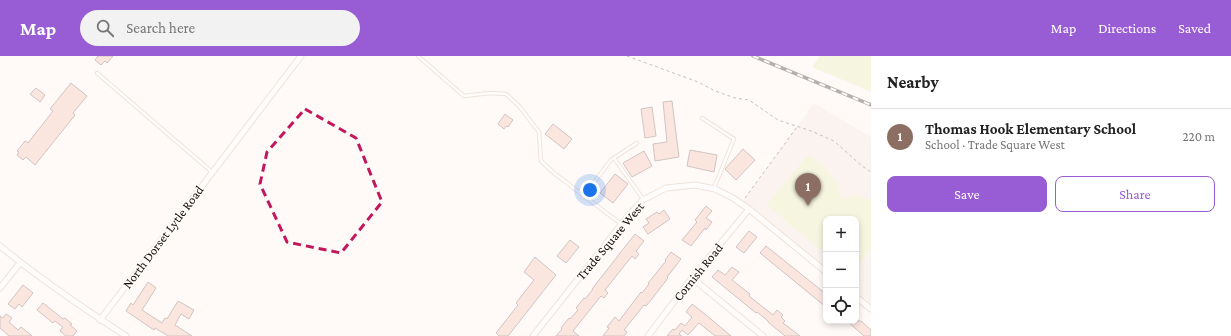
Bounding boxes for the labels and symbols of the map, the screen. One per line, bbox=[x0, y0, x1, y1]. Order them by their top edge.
pin: 1 bbox=[795, 173, 821, 206]
your location bbox=[580, 180, 600, 200]
street label: North Dorset Lytle Road bbox=[119, 182, 207, 291]
street label: Trade Square West bbox=[573, 198, 647, 283]
street label: Cornish Road bbox=[670, 240, 726, 304]

